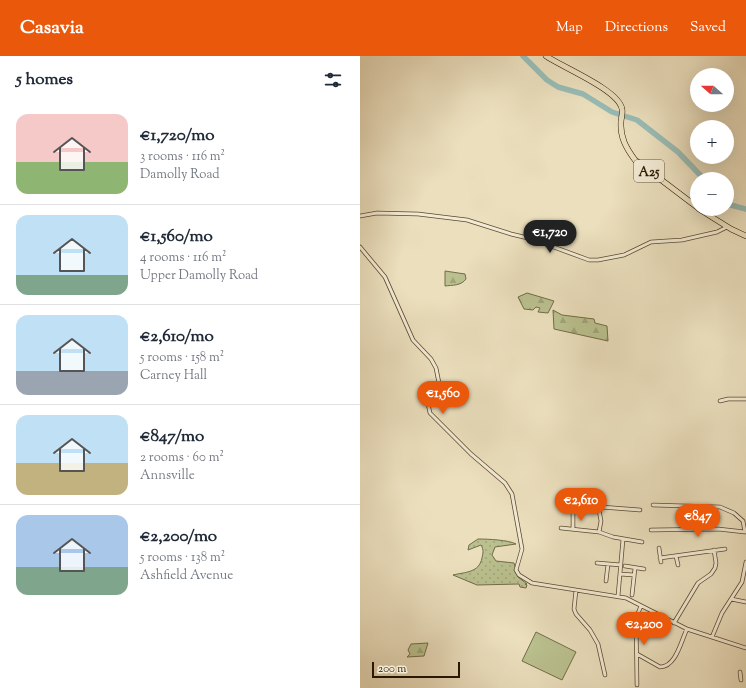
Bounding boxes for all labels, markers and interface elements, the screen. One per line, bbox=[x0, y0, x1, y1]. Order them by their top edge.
text: Casavia bbox=[20, 15, 84, 42]
text: Map bbox=[556, 18, 583, 38]
text: Directions bbox=[605, 18, 668, 38]
text: Saved bbox=[690, 18, 726, 38]
text: 5 homes bbox=[16, 68, 73, 92]
north arrow bbox=[690, 68, 734, 112]
map controls bbox=[690, 68, 734, 216]
icon: filters bbox=[322, 69, 344, 91]
button: + bbox=[690, 120, 734, 164]
text: €1,720/mo bbox=[140, 124, 215, 148]
icon: home bbox=[48, 130, 96, 178]
text: 3 rooms · 116 m² bbox=[140, 148, 225, 166]
road number: A25 bbox=[634, 160, 664, 182]
text: Damolly Road bbox=[140, 166, 220, 184]
button: − bbox=[690, 172, 734, 216]
pin: €1,720 bbox=[517, 220, 583, 254]
text: €1,720 bbox=[533, 224, 568, 242]
text: €1,560/mo bbox=[140, 225, 213, 249]
icon: home bbox=[48, 231, 96, 279]
text: 4 rooms · 116 m² bbox=[140, 249, 226, 267]
text: Upper Damolly Road bbox=[140, 267, 258, 285]
text: €2,610/mo bbox=[140, 325, 214, 349]
icon: home bbox=[48, 331, 96, 379]
text: 5 rooms · 158 m² bbox=[140, 349, 224, 367]
text: Carney Hall bbox=[140, 367, 207, 385]
pin: €1,560 bbox=[410, 381, 476, 415]
text: €1,560 bbox=[426, 385, 460, 403]
text: €847/mo bbox=[140, 425, 204, 449]
icon: home bbox=[48, 431, 96, 479]
text: 2 rooms · 60 m² bbox=[140, 449, 224, 467]
text: Annsville bbox=[140, 467, 195, 485]
pin: €2,610 bbox=[548, 488, 614, 522]
text: €2,610 bbox=[564, 492, 598, 510]
pin: €847 bbox=[674, 504, 722, 538]
text: €847 bbox=[684, 508, 712, 526]
text: €2,200/mo bbox=[140, 525, 217, 549]
icon: home bbox=[48, 531, 96, 579]
text: 5 rooms · 138 m² bbox=[140, 549, 225, 567]
text: Ashfield Avenue bbox=[140, 567, 233, 585]
pin: €2,200 bbox=[611, 612, 677, 646]
text: €2,200 bbox=[625, 616, 663, 634]
scale bar bbox=[372, 660, 460, 679]
text: 200 m bbox=[378, 661, 406, 677]

